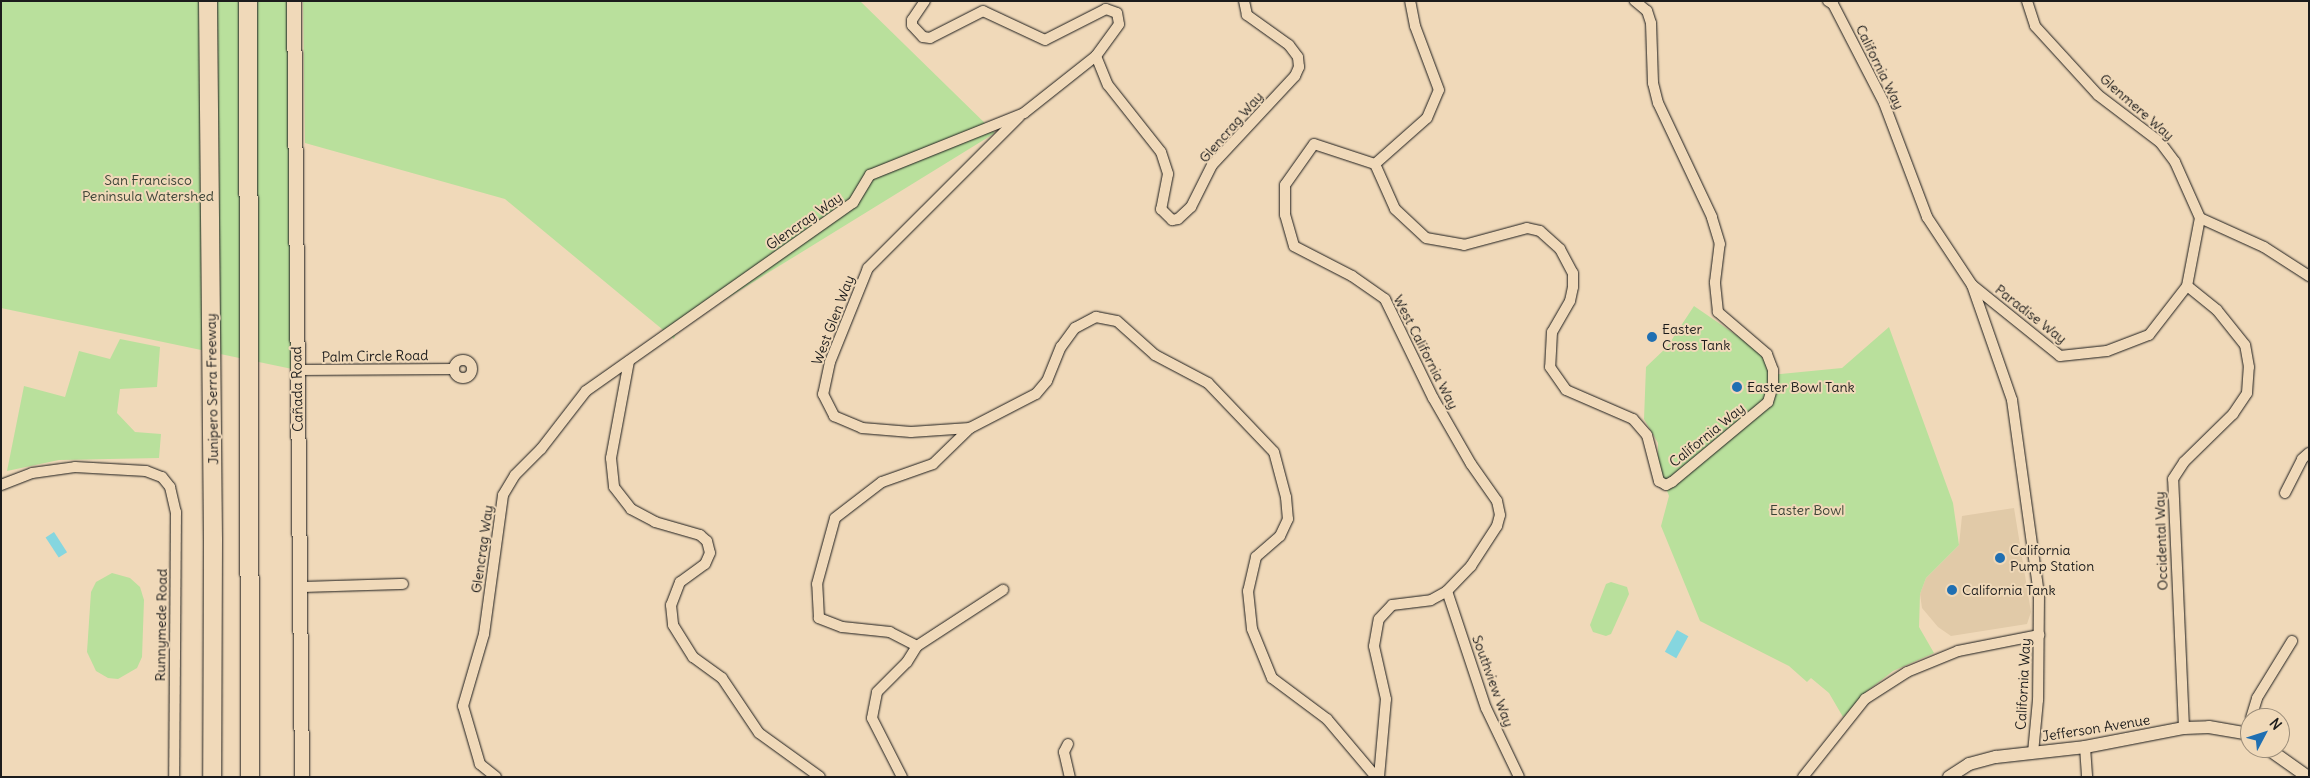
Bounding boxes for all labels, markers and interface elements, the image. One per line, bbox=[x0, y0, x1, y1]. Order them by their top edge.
street label: California Way bbox=[1852, 22, 1908, 112]
street label: Glenmere Way bbox=[2096, 70, 2178, 144]
street label: Glencrag Way bbox=[1196, 88, 1266, 166]
park label: San Francisco Peninsula Watershed bbox=[82, 172, 214, 204]
street label: Glencrag Way bbox=[763, 189, 845, 253]
street label: West Glen Way bbox=[808, 273, 858, 367]
street label: Paradise Way bbox=[1992, 281, 2070, 347]
street label: West California Way bbox=[1390, 292, 1462, 412]
street label: Junipero Serra Freeway bbox=[202, 313, 222, 465]
place label: Easter Cross Tank bbox=[1662, 321, 1730, 354]
marker: Easter Cross Tank bbox=[1646, 331, 1658, 343]
street label: Cañada Road bbox=[288, 346, 306, 432]
street label: Palm Circle Road bbox=[322, 347, 428, 365]
place label: Easter Bowl Tank bbox=[1747, 379, 1855, 395]
marker: Easter Bowl Tank bbox=[1731, 381, 1743, 393]
street label: California Way bbox=[1666, 400, 1748, 470]
street label: Occidental Way bbox=[2151, 491, 2171, 591]
park label: Easter Bowl bbox=[1770, 502, 1844, 518]
street label: Glencrag Way bbox=[468, 504, 496, 594]
place label: California Pump Station bbox=[2010, 542, 2094, 574]
marker: California Pump Station bbox=[1994, 552, 2006, 564]
street label: Runnymede Road bbox=[152, 568, 170, 682]
place label: California Tank bbox=[1962, 582, 2056, 598]
marker: California Tank bbox=[1946, 584, 1958, 596]
street label: Southview Way bbox=[1469, 633, 1517, 729]
street label: California Way bbox=[2012, 638, 2034, 730]
north arrow bbox=[2240, 708, 2290, 758]
street label: Jefferson Avenue bbox=[2041, 711, 2151, 745]
text: N bbox=[2266, 715, 2286, 733]

